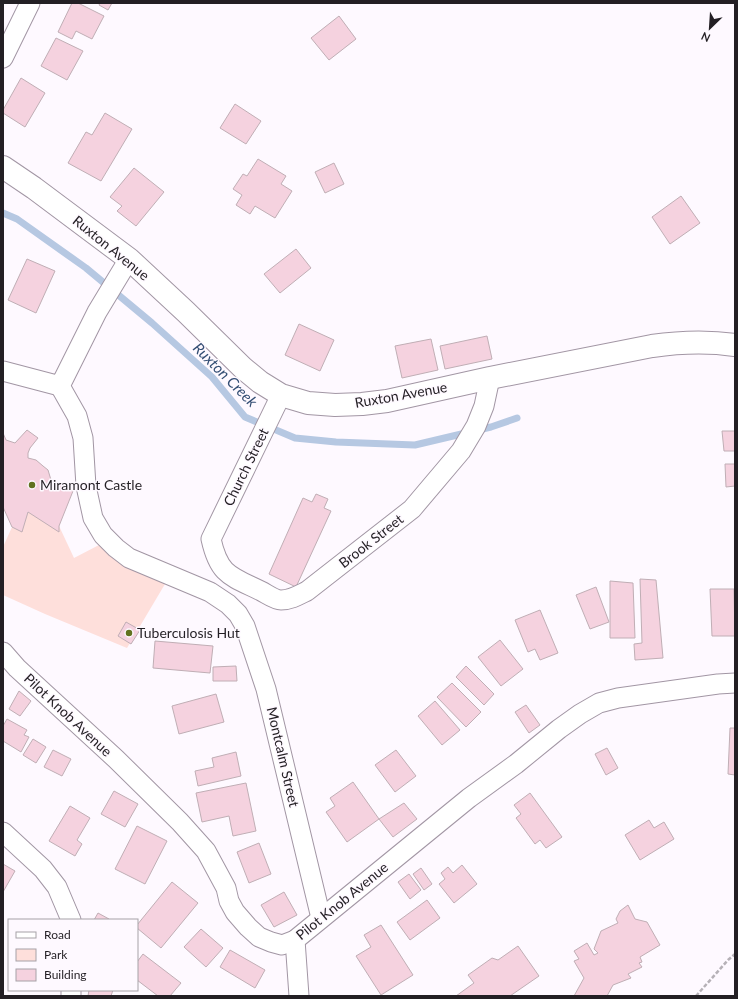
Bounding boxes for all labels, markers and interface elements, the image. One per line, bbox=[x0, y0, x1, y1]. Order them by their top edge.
north arrow bbox=[690, 8, 730, 48]
text: N bbox=[699, 30, 712, 45]
street label: Ruxton Avenue bbox=[70, 212, 153, 284]
water label: Ruxton Creek bbox=[190, 338, 262, 411]
street label: Ruxton Avenue bbox=[353, 378, 448, 411]
street label: Church Street bbox=[219, 425, 272, 509]
place label: Miramont Castle bbox=[40, 476, 142, 493]
marker: Miramont Castle bbox=[27, 480, 37, 490]
street label: Brook Street bbox=[335, 510, 406, 571]
place label: Tuberculosis Hut bbox=[137, 624, 240, 641]
marker: Tuberculosis Hut bbox=[124, 628, 134, 638]
street label: Pilot Knob Avenue bbox=[21, 670, 116, 760]
street label: Montcalm Street bbox=[264, 705, 303, 809]
street label: Pilot Knob Avenue bbox=[292, 858, 391, 943]
legend bbox=[8, 919, 138, 991]
text: Road bbox=[44, 927, 71, 942]
text: Park bbox=[44, 947, 68, 962]
text: Building bbox=[44, 967, 87, 982]

